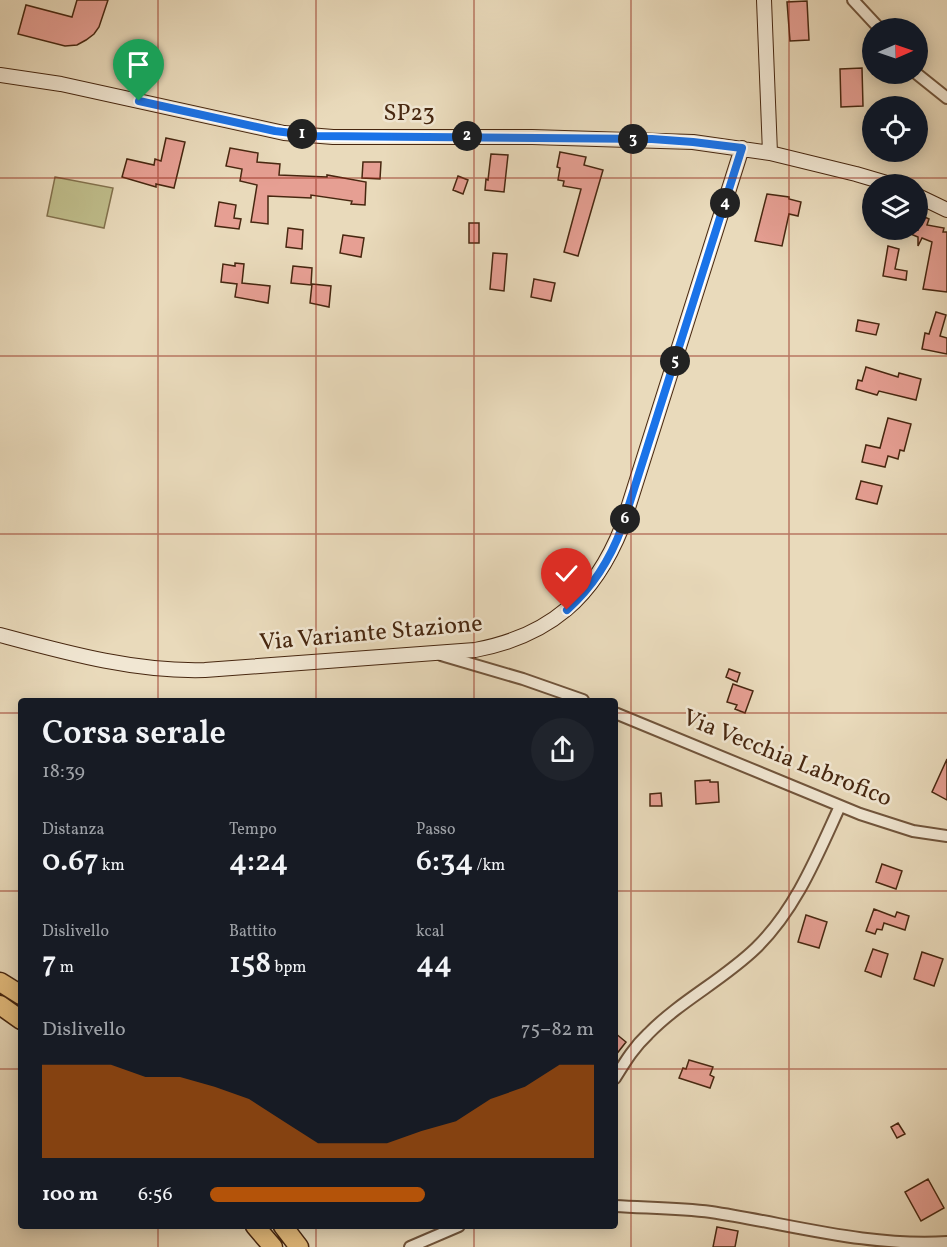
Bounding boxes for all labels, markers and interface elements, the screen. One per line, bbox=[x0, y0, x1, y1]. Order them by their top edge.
north arrow bbox=[862, 18, 928, 84]
map controls bbox=[862, 18, 928, 240]
pin bbox=[113, 39, 164, 101]
icon: arrive bbox=[122, 48, 155, 81]
button: locate bbox=[862, 96, 928, 162]
street label: SP23 bbox=[383, 97, 435, 131]
pin: 1 bbox=[287, 119, 317, 149]
pin: 2 bbox=[452, 121, 482, 151]
text: 1 bbox=[299, 123, 305, 145]
pin: 3 bbox=[618, 124, 648, 154]
text: 2 bbox=[463, 125, 471, 147]
text: 3 bbox=[629, 128, 637, 150]
button: layers bbox=[862, 174, 928, 240]
pin: 4 bbox=[710, 188, 740, 218]
text: 4 bbox=[720, 192, 730, 214]
pin: 5 bbox=[660, 346, 690, 376]
text: 5 bbox=[671, 350, 679, 372]
pin: 6 bbox=[610, 504, 640, 534]
text: 6 bbox=[621, 508, 629, 530]
pin bbox=[541, 548, 592, 610]
icon: check bbox=[550, 557, 583, 590]
street label: Via Variante Stazione bbox=[258, 607, 484, 661]
street label: Via Vecchia Labrofico bbox=[677, 701, 897, 817]
text: Corsa serale bbox=[42, 712, 226, 758]
button: share bbox=[531, 718, 594, 781]
text: 18:39 bbox=[42, 758, 85, 786]
text: Distanza bbox=[42, 819, 104, 841]
text: Tempo bbox=[229, 819, 277, 841]
text: Passo bbox=[416, 819, 455, 841]
text: 0.67 bbox=[42, 841, 99, 883]
text: 4:24 bbox=[229, 841, 288, 883]
text: 6:34 bbox=[416, 841, 473, 883]
text: km bbox=[99, 855, 125, 877]
text: /km bbox=[473, 855, 505, 877]
text: Dislivello bbox=[42, 921, 109, 943]
text: Battito bbox=[229, 921, 277, 943]
text: kcal bbox=[416, 921, 444, 943]
text: 7 bbox=[42, 943, 56, 985]
text: 158 bbox=[229, 943, 271, 985]
text: 44 bbox=[416, 943, 452, 985]
text: m bbox=[56, 957, 74, 979]
text: bpm bbox=[271, 957, 307, 979]
text: Dislivello bbox=[42, 1016, 126, 1044]
text: 75–82 m bbox=[521, 1016, 594, 1044]
text: 100 m bbox=[42, 1181, 98, 1209]
text: 6:56 bbox=[138, 1181, 173, 1209]

